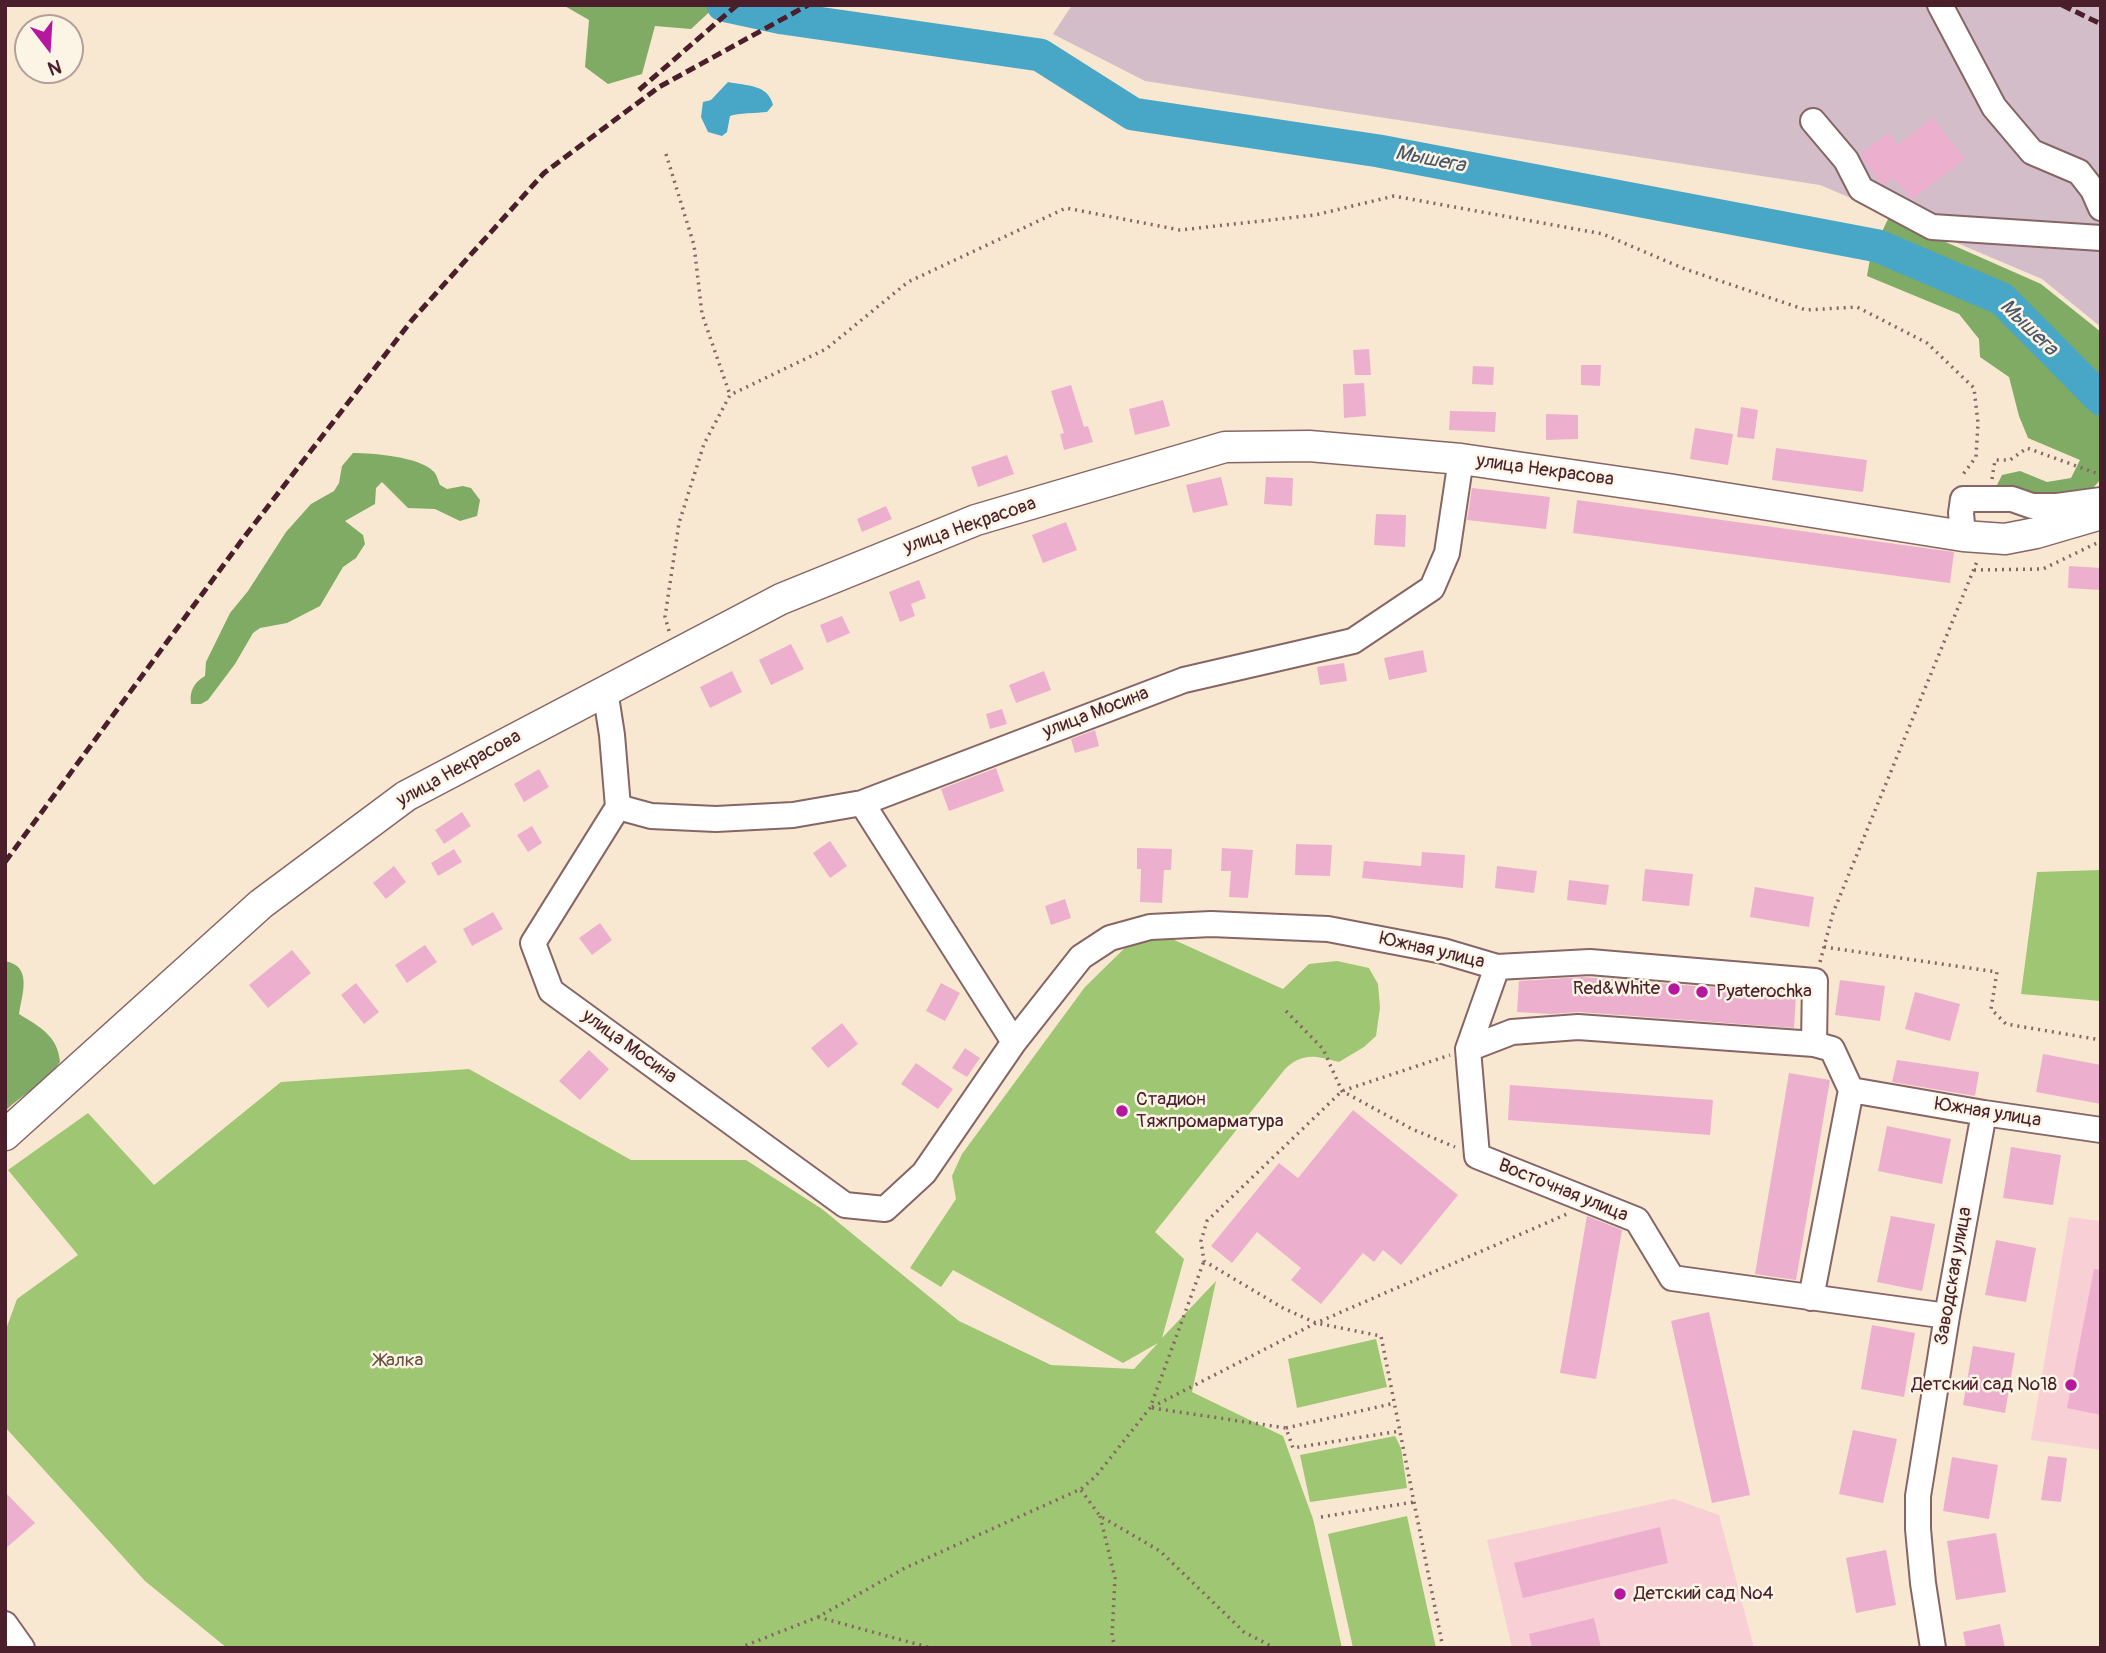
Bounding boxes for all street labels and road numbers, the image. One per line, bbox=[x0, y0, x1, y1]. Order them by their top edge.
street label: улица Некрасова bbox=[1475, 450, 1615, 492]
street label: улица Некрасова bbox=[901, 493, 1039, 559]
street label: улица Мосина bbox=[1040, 682, 1152, 744]
street label: улица Некрасова bbox=[393, 725, 525, 813]
street label: Южная улица bbox=[1377, 928, 1487, 974]
street label: улица Мосина bbox=[577, 1005, 681, 1089]
street label: Южная улица bbox=[1933, 1093, 2043, 1133]
street label: Восточная улица bbox=[1495, 1155, 1631, 1227]
street label: Заводская улица bbox=[1931, 1205, 1977, 1347]

